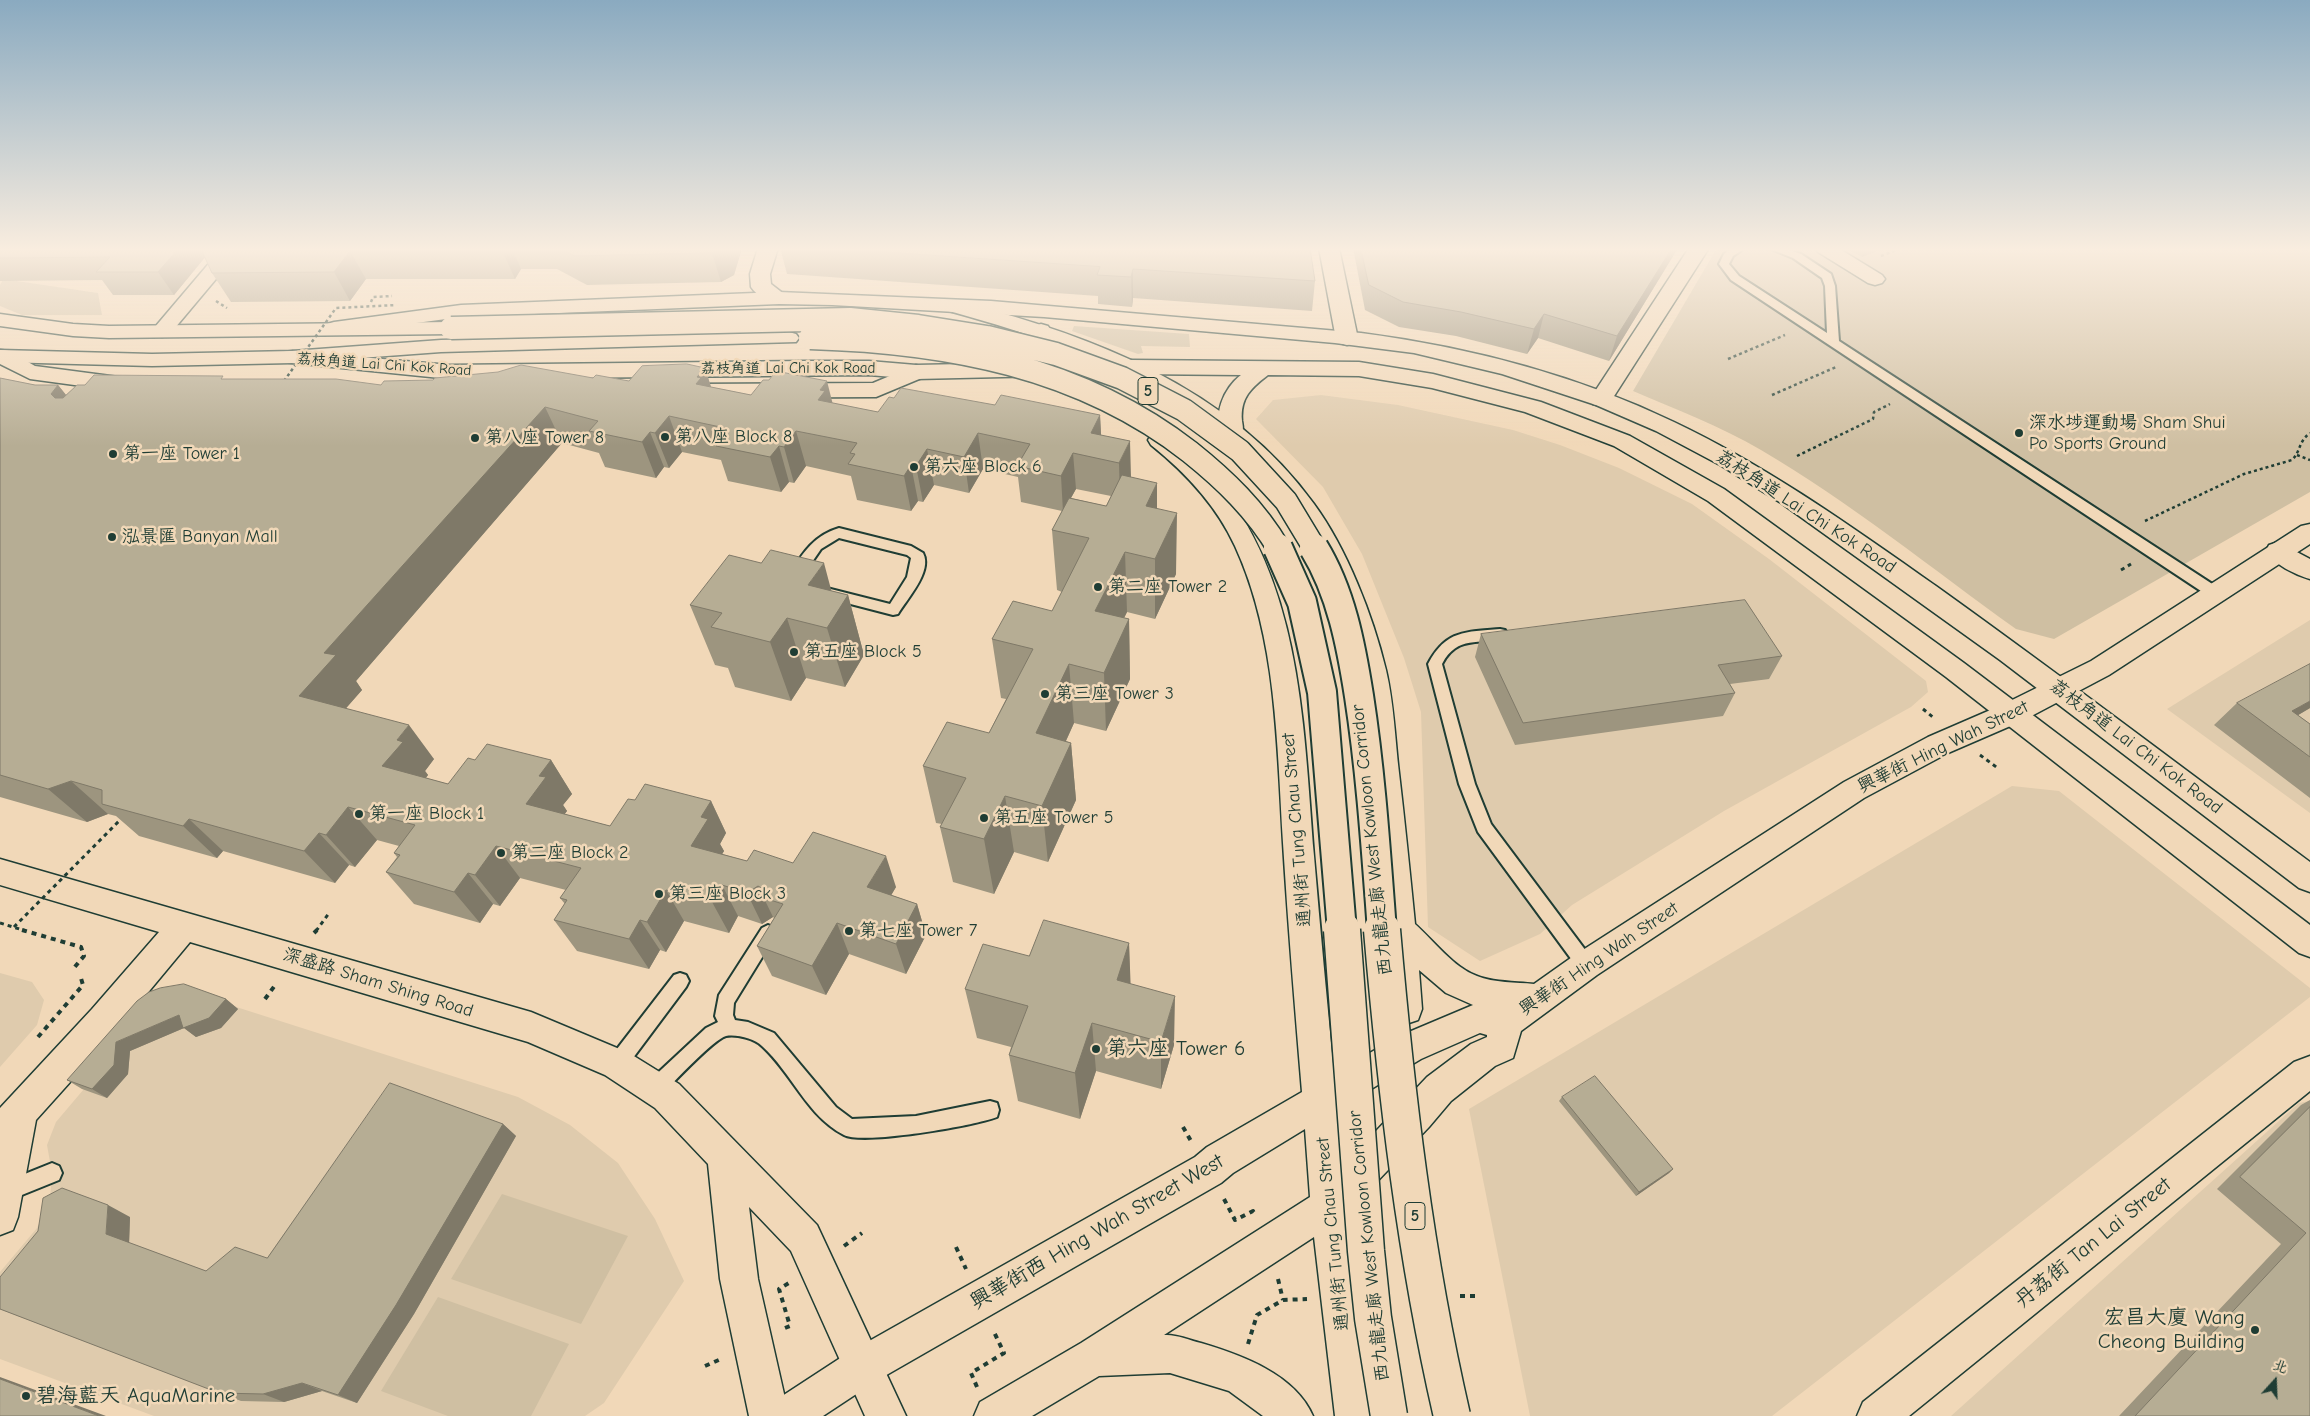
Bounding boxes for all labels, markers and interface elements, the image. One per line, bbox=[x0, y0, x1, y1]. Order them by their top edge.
street label: 荔枝角道 Lai Chi Kok Road bbox=[296, 350, 472, 380]
street label: 荔枝角道 Lai Chi Kok Road bbox=[700, 360, 876, 378]
road number: 5 bbox=[1138, 378, 1158, 404]
place label: 深水埗運動場 Sham Shui Po Sports Ground bbox=[2029, 412, 2226, 454]
place label: 第八座 Block 8 bbox=[675, 426, 792, 448]
place label: 第八座 Tower 8 bbox=[485, 427, 604, 449]
marker: 深水埗運動場 Sham Shui Po Sports Ground bbox=[2013, 427, 2025, 439]
marker: 第八座 Block 8 bbox=[659, 431, 671, 443]
marker: 第八座 Tower 8 bbox=[469, 432, 481, 444]
place label: 第一座 Tower 1 bbox=[123, 443, 240, 465]
street label: 荔枝角道 Lai Chi Kok Road bbox=[1712, 446, 1900, 578]
marker: 第一座 Tower 1 bbox=[107, 448, 119, 460]
place label: 第六座 Block 6 bbox=[924, 456, 1042, 478]
marker: 第六座 Block 6 bbox=[908, 461, 920, 473]
place label: 泓景匯 Banyan Mall bbox=[122, 526, 278, 548]
marker: 泓景匯 Banyan Mall bbox=[106, 531, 118, 543]
place label: 第二座 Tower 2 bbox=[1108, 576, 1227, 598]
marker: 第二座 Tower 2 bbox=[1092, 581, 1104, 593]
place label: 第五座 Block 5 bbox=[804, 641, 922, 663]
marker: 第五座 Block 5 bbox=[788, 646, 800, 658]
street label: 荔枝角道 Lai Chi Kok Road bbox=[2046, 675, 2226, 819]
place label: 第三座 Tower 3 bbox=[1055, 683, 1174, 705]
marker: 第三座 Tower 3 bbox=[1039, 688, 1051, 700]
street label: 興華街 Hing Wah Street bbox=[1854, 696, 2032, 798]
street label: 西九龍走廊 West Kowloon Corridor bbox=[1347, 703, 1397, 977]
street label: 通州街 Tung Chau Street bbox=[1278, 732, 1316, 928]
place label: 第一座 Block 1 bbox=[369, 803, 484, 825]
place label: 第五座 Tower 5 bbox=[994, 807, 1113, 829]
marker: 第一座 Block 1 bbox=[353, 808, 365, 820]
marker: 第五座 Tower 5 bbox=[978, 812, 990, 824]
place label: 第二座 Block 2 bbox=[511, 842, 628, 864]
marker: 第二座 Block 2 bbox=[495, 847, 507, 859]
place label: 第三座 Block 3 bbox=[669, 883, 786, 905]
marker: 第三座 Block 3 bbox=[653, 888, 665, 900]
street label: 興華街 Hing Wah Street bbox=[1515, 898, 1683, 1020]
place label: 第七座 Tower 7 bbox=[859, 920, 977, 942]
marker: 第七座 Tower 7 bbox=[843, 925, 855, 937]
street label: 深盛路 Sham Shing Road bbox=[280, 944, 476, 1022]
place label: 第六座 Tower 6 bbox=[1106, 1036, 1245, 1062]
marker: 第六座 Tower 6 bbox=[1090, 1043, 1102, 1055]
street label: 西九龍走廊 West Kowloon Corridor bbox=[1344, 1109, 1394, 1383]
street label: 通州街 Tung Chau Street bbox=[1312, 1136, 1354, 1332]
street label: 興華街西 Hing Wah Street West bbox=[966, 1149, 1228, 1315]
street label: 丹荔街 Tan Lai Street bbox=[2010, 1172, 2176, 1314]
road number: 5 bbox=[1405, 1202, 1425, 1230]
place label: 宏昌大廈 Wang Cheong Building bbox=[2098, 1305, 2245, 1355]
marker: 宏昌大廈 Wang Cheong Building bbox=[2249, 1324, 2261, 1336]
north arrow bbox=[2250, 1356, 2300, 1406]
text: 北 bbox=[2271, 1356, 2290, 1377]
place label: 碧海藍天 AquaMarine bbox=[36, 1383, 235, 1409]
marker: 碧海藍天 AquaMarine bbox=[20, 1390, 32, 1402]

